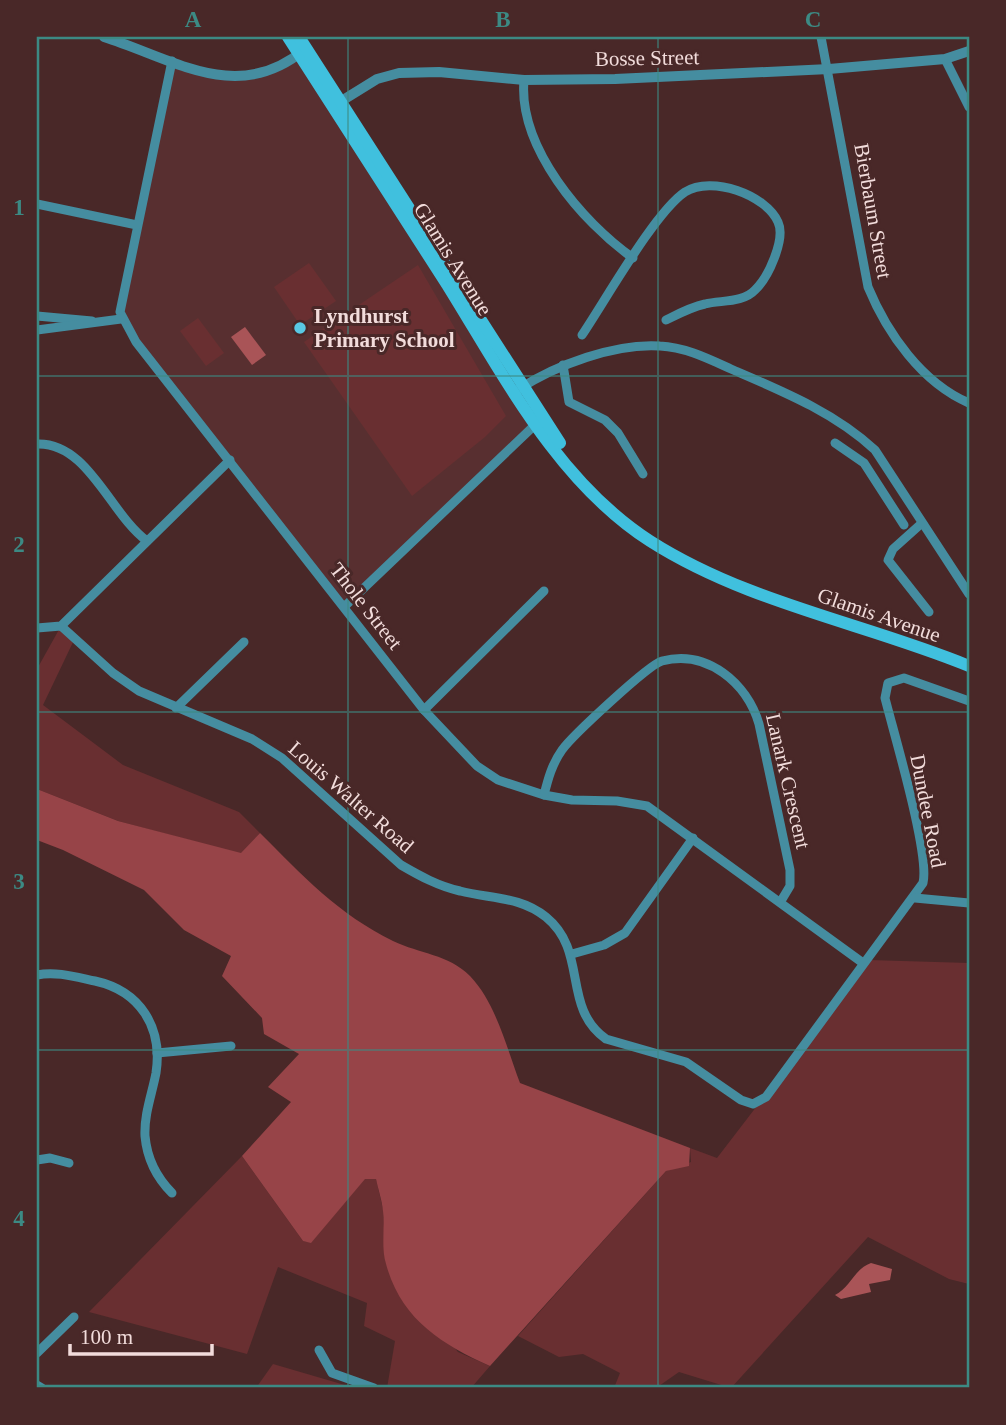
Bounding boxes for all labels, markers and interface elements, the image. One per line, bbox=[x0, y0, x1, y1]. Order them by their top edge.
text: A bbox=[185, 7, 202, 32]
text: B bbox=[495, 7, 511, 32]
text: C bbox=[805, 7, 821, 32]
street label: Bosse Street bbox=[595, 45, 700, 71]
street label: Bierbaum Street bbox=[849, 141, 897, 281]
text: 1 bbox=[13, 195, 25, 220]
street label: Glamis Avenue bbox=[409, 198, 497, 320]
place label: Lyndhurst Primary School bbox=[314, 304, 455, 352]
marker: Lyndhurst Primary School bbox=[292, 320, 308, 336]
text: 2 bbox=[13, 532, 25, 557]
street label: Thole Street bbox=[325, 558, 407, 654]
street label: Glamis Avenue bbox=[814, 583, 944, 647]
street label: Lanark Crescent bbox=[761, 711, 815, 851]
street label: Louis Walter Road bbox=[284, 736, 419, 858]
street label: Dundee Road bbox=[905, 752, 951, 870]
text: 3 bbox=[13, 869, 25, 894]
text: 4 bbox=[13, 1206, 25, 1231]
scale bar bbox=[70, 1313, 212, 1357]
text: 100 m bbox=[80, 1325, 133, 1349]

